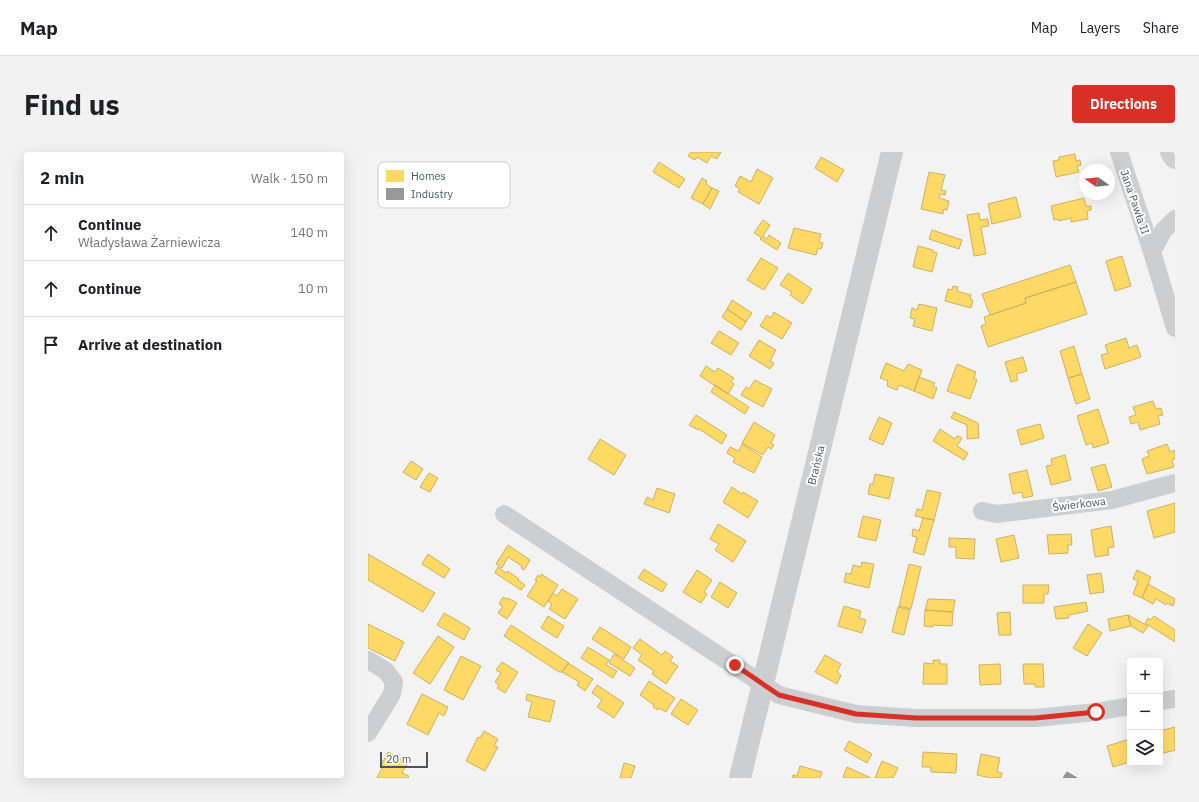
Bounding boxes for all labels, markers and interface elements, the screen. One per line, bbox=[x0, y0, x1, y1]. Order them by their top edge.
text: Map bbox=[20, 16, 58, 40]
text: Map bbox=[1031, 19, 1058, 37]
text: Layers bbox=[1080, 19, 1121, 37]
text: Share bbox=[1143, 19, 1179, 37]
button: Directions bbox=[1072, 85, 1175, 123]
text: Find us bbox=[24, 86, 120, 123]
legend bbox=[378, 162, 510, 208]
north arrow bbox=[1079, 164, 1115, 200]
text: 2 min bbox=[40, 167, 84, 189]
street label: Jana Pawła II bbox=[1117, 168, 1153, 236]
text: Homes bbox=[411, 169, 446, 183]
text: Walk · 150 m bbox=[251, 170, 328, 187]
text: Industry bbox=[411, 187, 454, 201]
text: Continue bbox=[78, 215, 142, 234]
icon: ahead bbox=[40, 222, 62, 244]
text: 140 m bbox=[290, 224, 328, 241]
text: Władysława Żarniewicza bbox=[78, 234, 221, 251]
icon: ahead bbox=[40, 278, 62, 300]
text: Continue bbox=[78, 279, 142, 298]
text: 10 m bbox=[298, 280, 328, 297]
icon: arrive bbox=[40, 334, 62, 356]
text: Arrive at destination bbox=[78, 335, 222, 354]
street label: Brańska bbox=[804, 444, 828, 486]
street label: Świerkowa bbox=[1052, 494, 1107, 514]
route end bbox=[726, 656, 744, 674]
map controls bbox=[1127, 658, 1163, 766]
button: + bbox=[1127, 658, 1163, 694]
button: − bbox=[1127, 694, 1163, 730]
route start bbox=[1087, 703, 1105, 721]
button: layers bbox=[1127, 730, 1163, 766]
scale bar bbox=[380, 750, 428, 769]
text: 20 m bbox=[386, 752, 411, 766]

